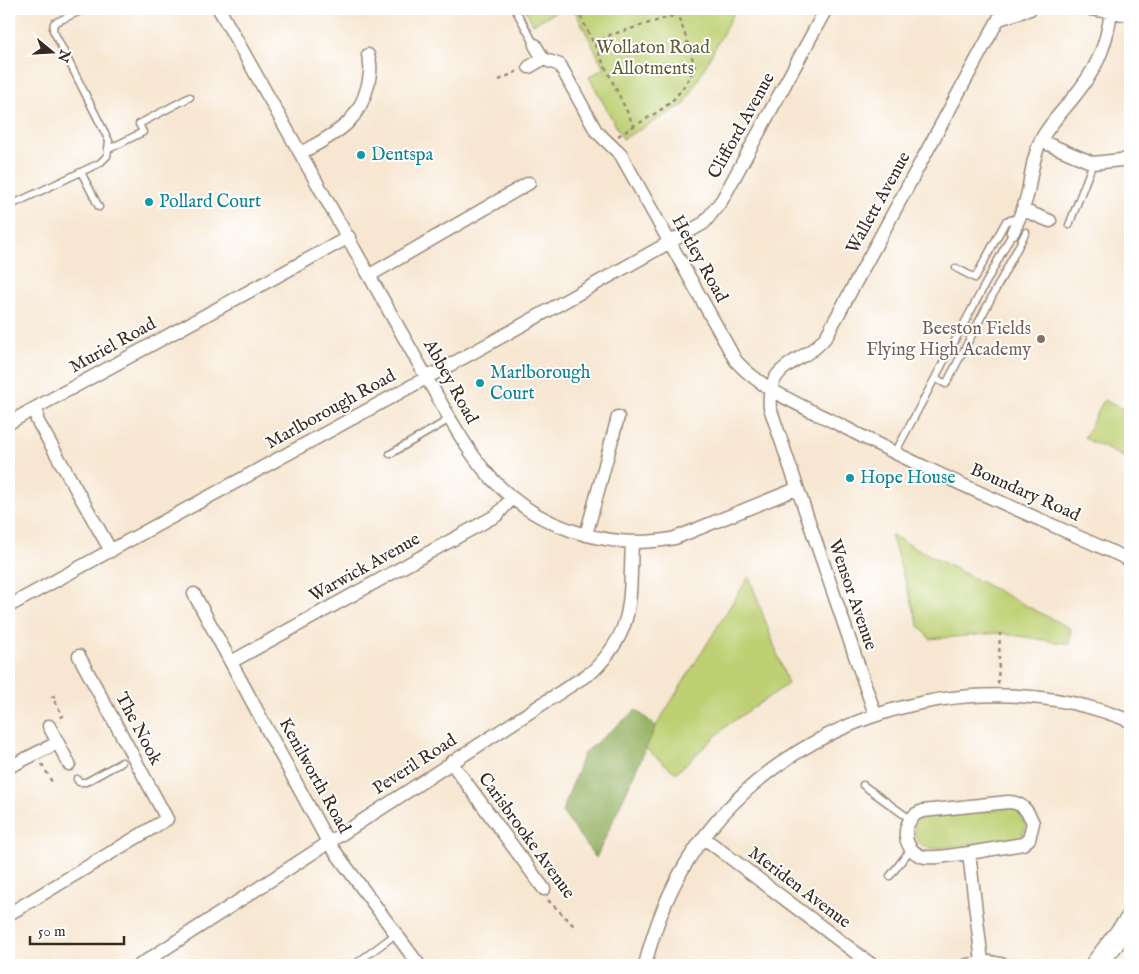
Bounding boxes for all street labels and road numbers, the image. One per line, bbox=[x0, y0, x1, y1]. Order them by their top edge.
street label: Clifford Avenue bbox=[703, 69, 781, 183]
street label: Wallett Avenue bbox=[842, 148, 916, 258]
street label: Hetley Road bbox=[666, 211, 733, 307]
street label: Muriel Road bbox=[66, 313, 161, 379]
street label: Abbey Road bbox=[417, 335, 483, 429]
street label: Marlborough Road bbox=[262, 365, 400, 455]
street label: Boundary Road bbox=[966, 459, 1084, 528]
street label: Warwick Avenue bbox=[306, 528, 424, 608]
street label: Wensor Avenue bbox=[822, 537, 882, 653]
street label: The Nook bbox=[109, 689, 167, 770]
street label: Kenilworth Road bbox=[273, 714, 355, 838]
street label: Peveril Road bbox=[369, 729, 462, 801]
street label: Carisbrooke Avenue bbox=[472, 768, 580, 904]
street label: Meriden Avenue bbox=[743, 842, 855, 934]

